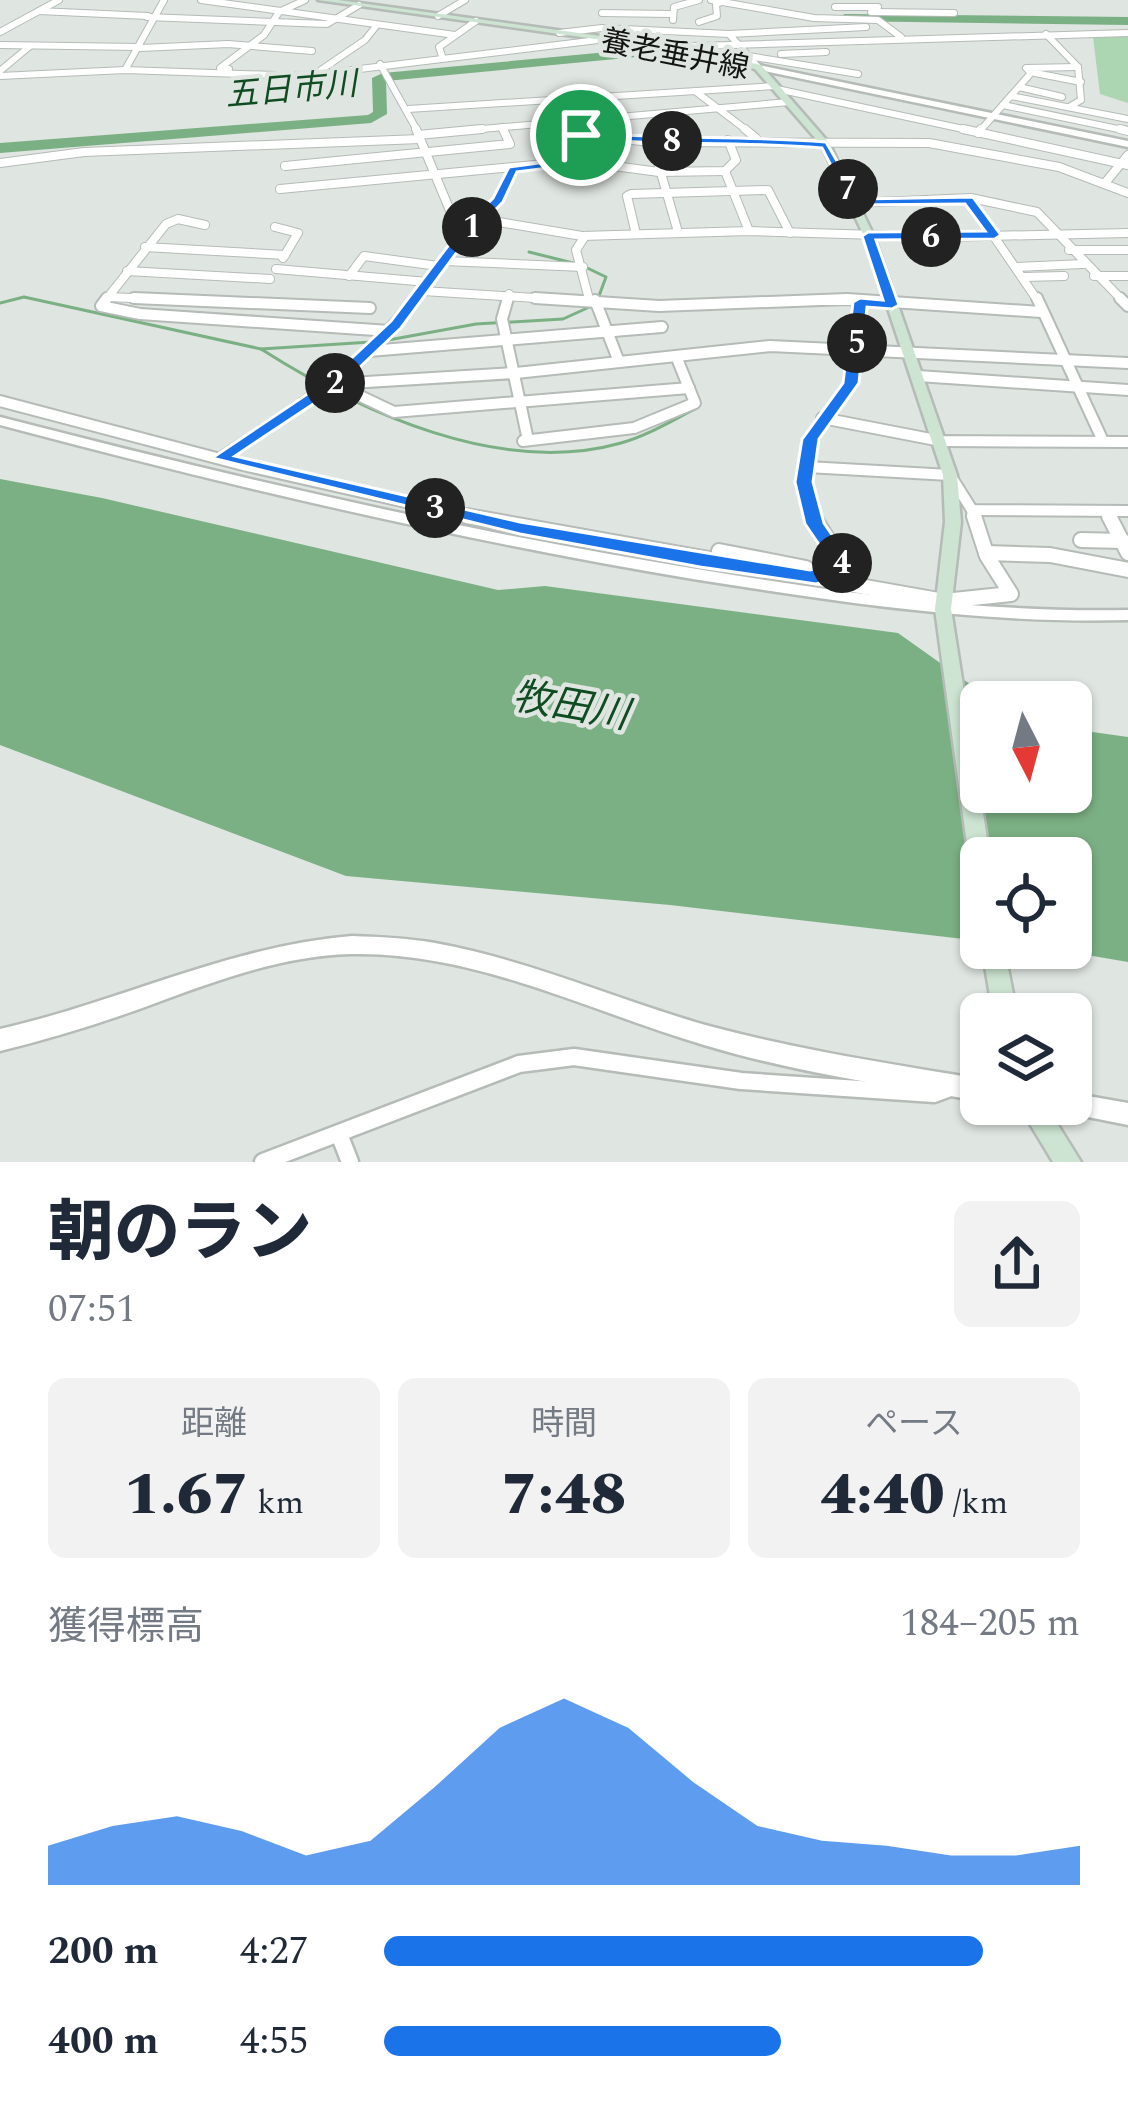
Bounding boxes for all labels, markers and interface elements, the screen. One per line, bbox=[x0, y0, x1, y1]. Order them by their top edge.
street label: 養老垂井線 bbox=[597, 18, 753, 92]
water label: 五日市川 bbox=[223, 59, 362, 121]
pin bbox=[530, 84, 632, 186]
icon: arrive bbox=[548, 102, 614, 168]
pin: 8 bbox=[642, 111, 702, 171]
text: 8 bbox=[663, 116, 681, 166]
pin: 7 bbox=[818, 159, 878, 219]
text: 7 bbox=[839, 164, 857, 214]
pin: 1 bbox=[442, 197, 502, 257]
text: 1 bbox=[463, 202, 481, 252]
pin: 6 bbox=[901, 207, 961, 267]
text: 6 bbox=[922, 212, 940, 262]
pin: 5 bbox=[827, 313, 887, 373]
text: 5 bbox=[848, 318, 866, 368]
pin: 2 bbox=[305, 353, 365, 413]
text: 2 bbox=[326, 358, 344, 408]
pin: 3 bbox=[405, 478, 465, 538]
text: 3 bbox=[426, 483, 444, 533]
pin: 4 bbox=[812, 533, 872, 593]
text: 4 bbox=[833, 538, 851, 588]
water label: 牧田川 bbox=[508, 667, 637, 746]
north arrow bbox=[960, 681, 1092, 813]
map controls bbox=[960, 681, 1092, 1125]
button: locate bbox=[960, 837, 1092, 969]
button: layers bbox=[960, 993, 1092, 1125]
text: 朝のラン bbox=[48, 1184, 312, 1285]
button: share bbox=[954, 1201, 1080, 1327]
text: 07:51 bbox=[48, 1280, 136, 1339]
text: 距離 bbox=[181, 1399, 247, 1449]
text: 時間 bbox=[531, 1399, 597, 1449]
text: ペース bbox=[865, 1399, 963, 1449]
text: 1.67 bbox=[124, 1449, 249, 1541]
text: 7:48 bbox=[502, 1449, 626, 1541]
text: 4:40 bbox=[820, 1449, 945, 1541]
text: km bbox=[249, 1478, 304, 1528]
text: /km bbox=[945, 1478, 1008, 1528]
text: 184–205 m bbox=[900, 1594, 1080, 1653]
text: 獲得標高 bbox=[48, 1598, 204, 1657]
text: 200 m bbox=[48, 1922, 159, 1981]
text: 4:27 bbox=[240, 1922, 308, 1981]
text: 400 m bbox=[48, 2012, 159, 2071]
text: 4:55 bbox=[240, 2012, 308, 2071]

